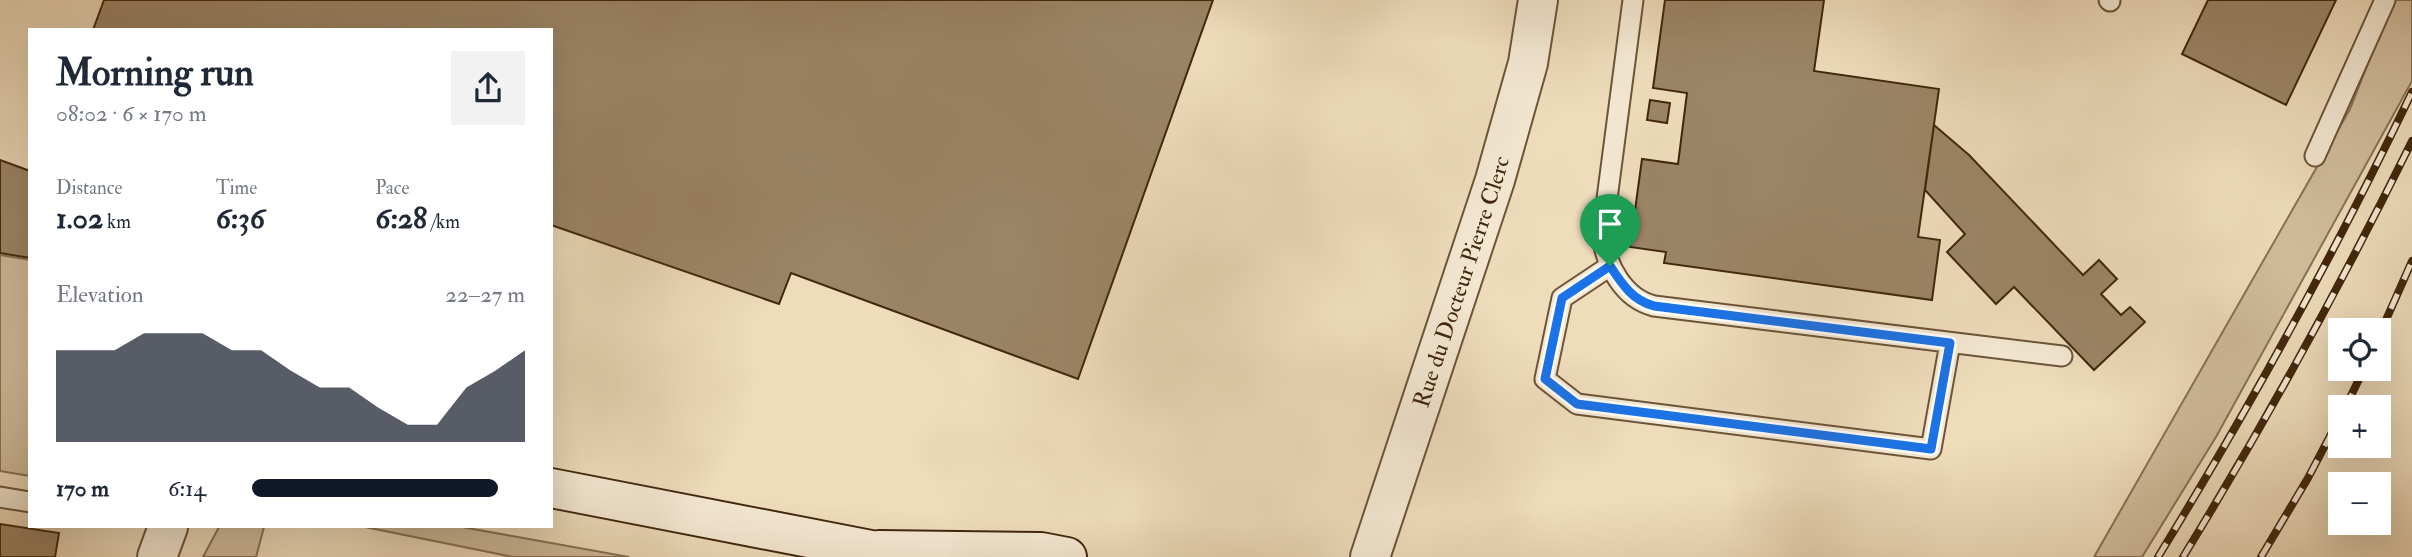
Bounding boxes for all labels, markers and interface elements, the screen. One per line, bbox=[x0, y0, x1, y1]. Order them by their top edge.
text: Morning run bbox=[56, 49, 254, 97]
button: share bbox=[451, 51, 525, 125]
text: 08:02 · 6 × 170 m bbox=[56, 99, 207, 128]
street label: Rue du Docteur Pierre Clerc bbox=[1407, 153, 1516, 411]
text: Distance bbox=[56, 176, 122, 200]
text: Time bbox=[216, 176, 257, 200]
text: Pace bbox=[375, 176, 409, 200]
pin bbox=[1580, 194, 1640, 266]
text: 1.02 bbox=[56, 200, 103, 237]
text: 6:36 bbox=[216, 200, 265, 237]
text: 6:28 bbox=[375, 200, 427, 237]
icon: arrive bbox=[1591, 205, 1629, 243]
text: km bbox=[103, 210, 131, 234]
text: /km bbox=[427, 210, 460, 234]
text: Elevation bbox=[56, 280, 144, 309]
text: 22–27 m bbox=[445, 280, 525, 309]
map controls bbox=[2328, 318, 2391, 535]
button: locate bbox=[2328, 318, 2391, 381]
button: + bbox=[2328, 395, 2391, 458]
button: − bbox=[2328, 472, 2391, 535]
text: 170 m bbox=[56, 474, 109, 503]
text: 6:14 bbox=[168, 474, 206, 503]

